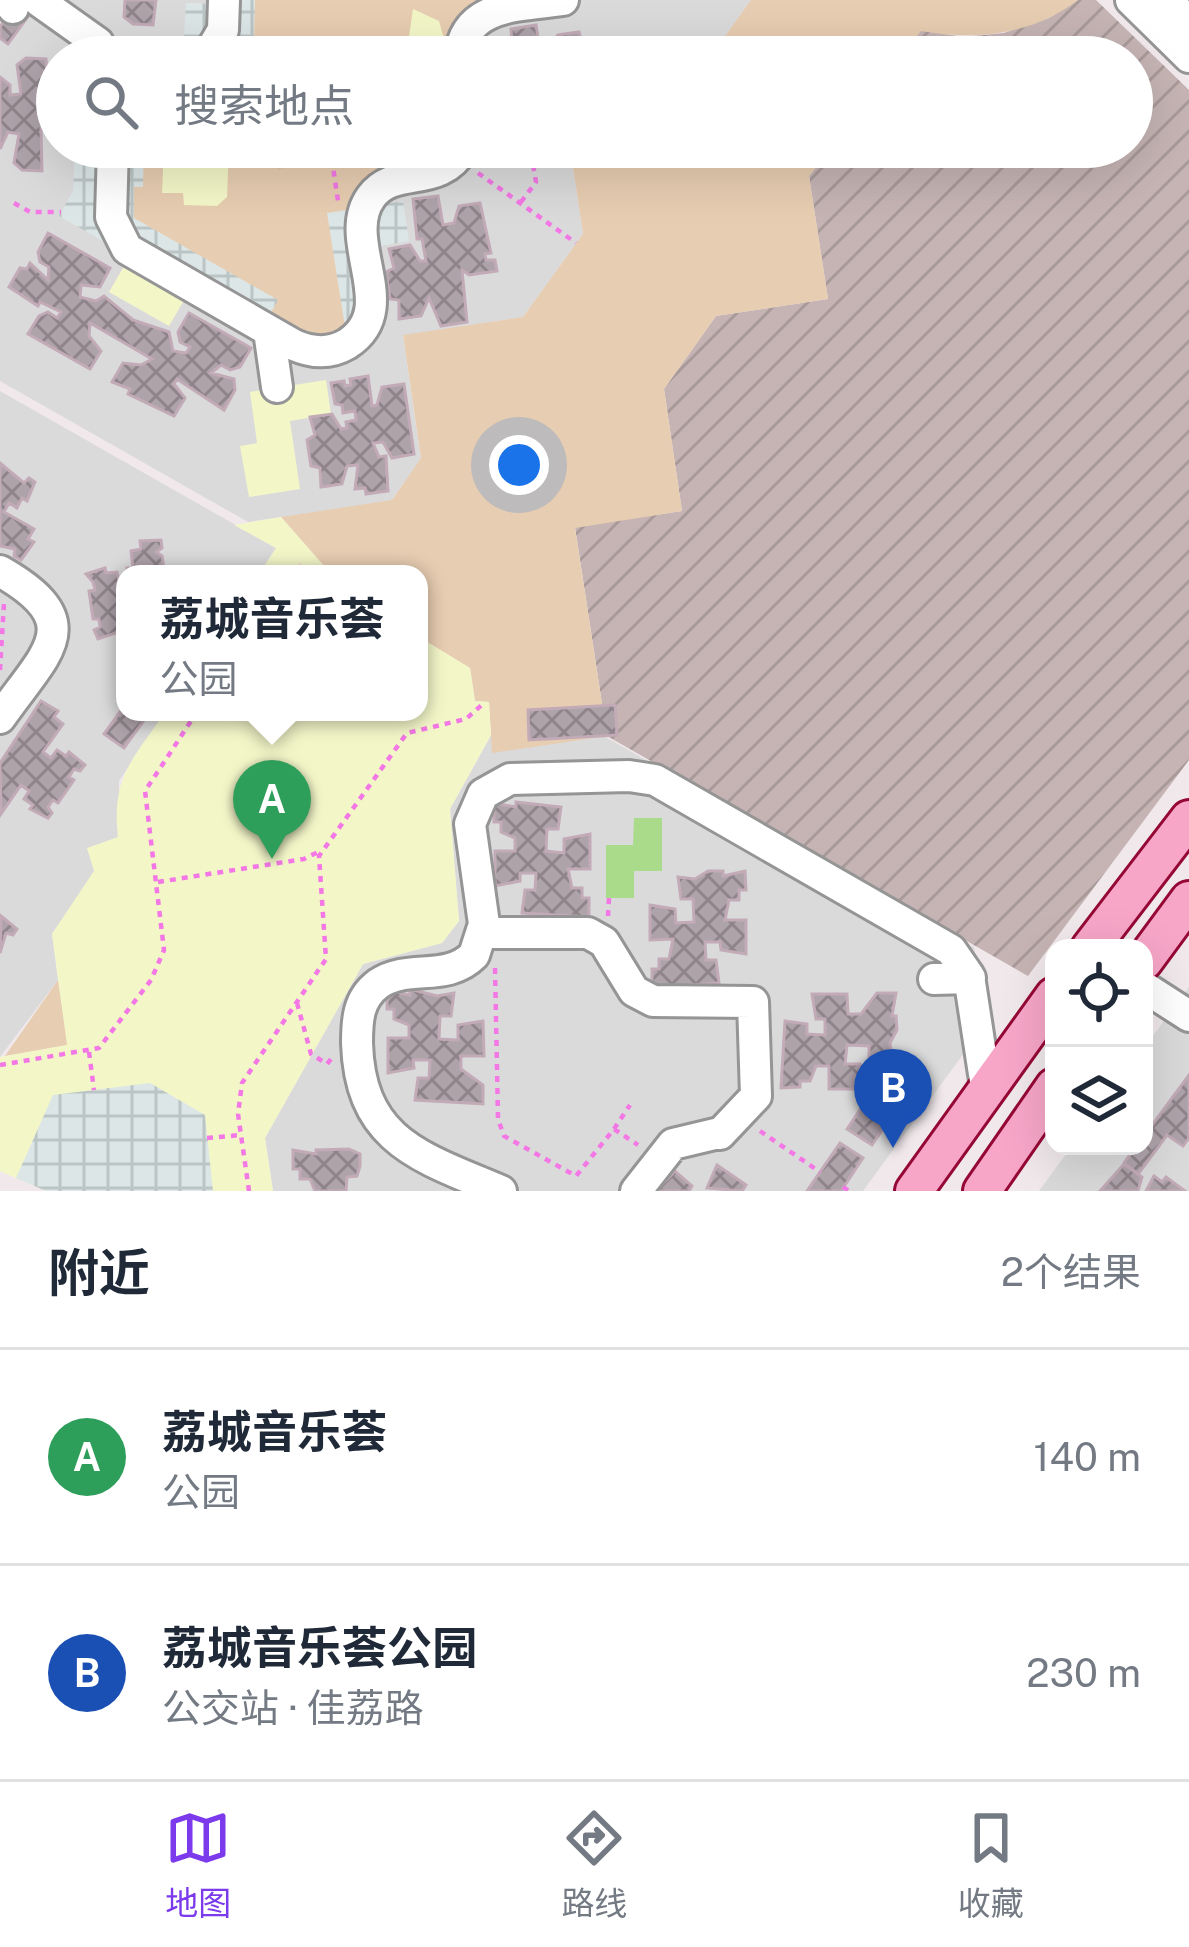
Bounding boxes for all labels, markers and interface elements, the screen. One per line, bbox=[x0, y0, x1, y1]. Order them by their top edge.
search box bbox=[36, 36, 1153, 168]
icon: search bbox=[78, 69, 144, 135]
text: 搜索地点 bbox=[174, 79, 354, 132]
your location bbox=[489, 435, 549, 495]
popup bbox=[116, 565, 428, 721]
text: 荔城音乐荟 bbox=[159, 592, 385, 645]
text: 公园 bbox=[159, 656, 238, 702]
pin: A bbox=[233, 760, 311, 859]
map controls bbox=[1045, 939, 1153, 1155]
button: locate bbox=[1045, 939, 1153, 1047]
button: layers bbox=[1045, 1047, 1153, 1155]
pin: B bbox=[854, 1049, 932, 1148]
text: 附近 bbox=[48, 1243, 150, 1302]
text: 2个结果 bbox=[1001, 1249, 1141, 1295]
text: 荔城音乐荟 bbox=[162, 1405, 387, 1458]
text: A bbox=[73, 1434, 101, 1480]
text: 140 m bbox=[1034, 1434, 1141, 1480]
text: 公园 bbox=[162, 1469, 240, 1515]
text: 荔城音乐荟公园 bbox=[162, 1621, 477, 1674]
text: B bbox=[74, 1650, 100, 1696]
text: 230 m bbox=[1026, 1650, 1141, 1696]
text: 公交站 · 佳荔路 bbox=[162, 1685, 424, 1731]
tab: 地图 bbox=[165, 1805, 231, 1925]
tab: 路线 bbox=[561, 1805, 627, 1925]
tab: 收藏 bbox=[958, 1805, 1024, 1925]

